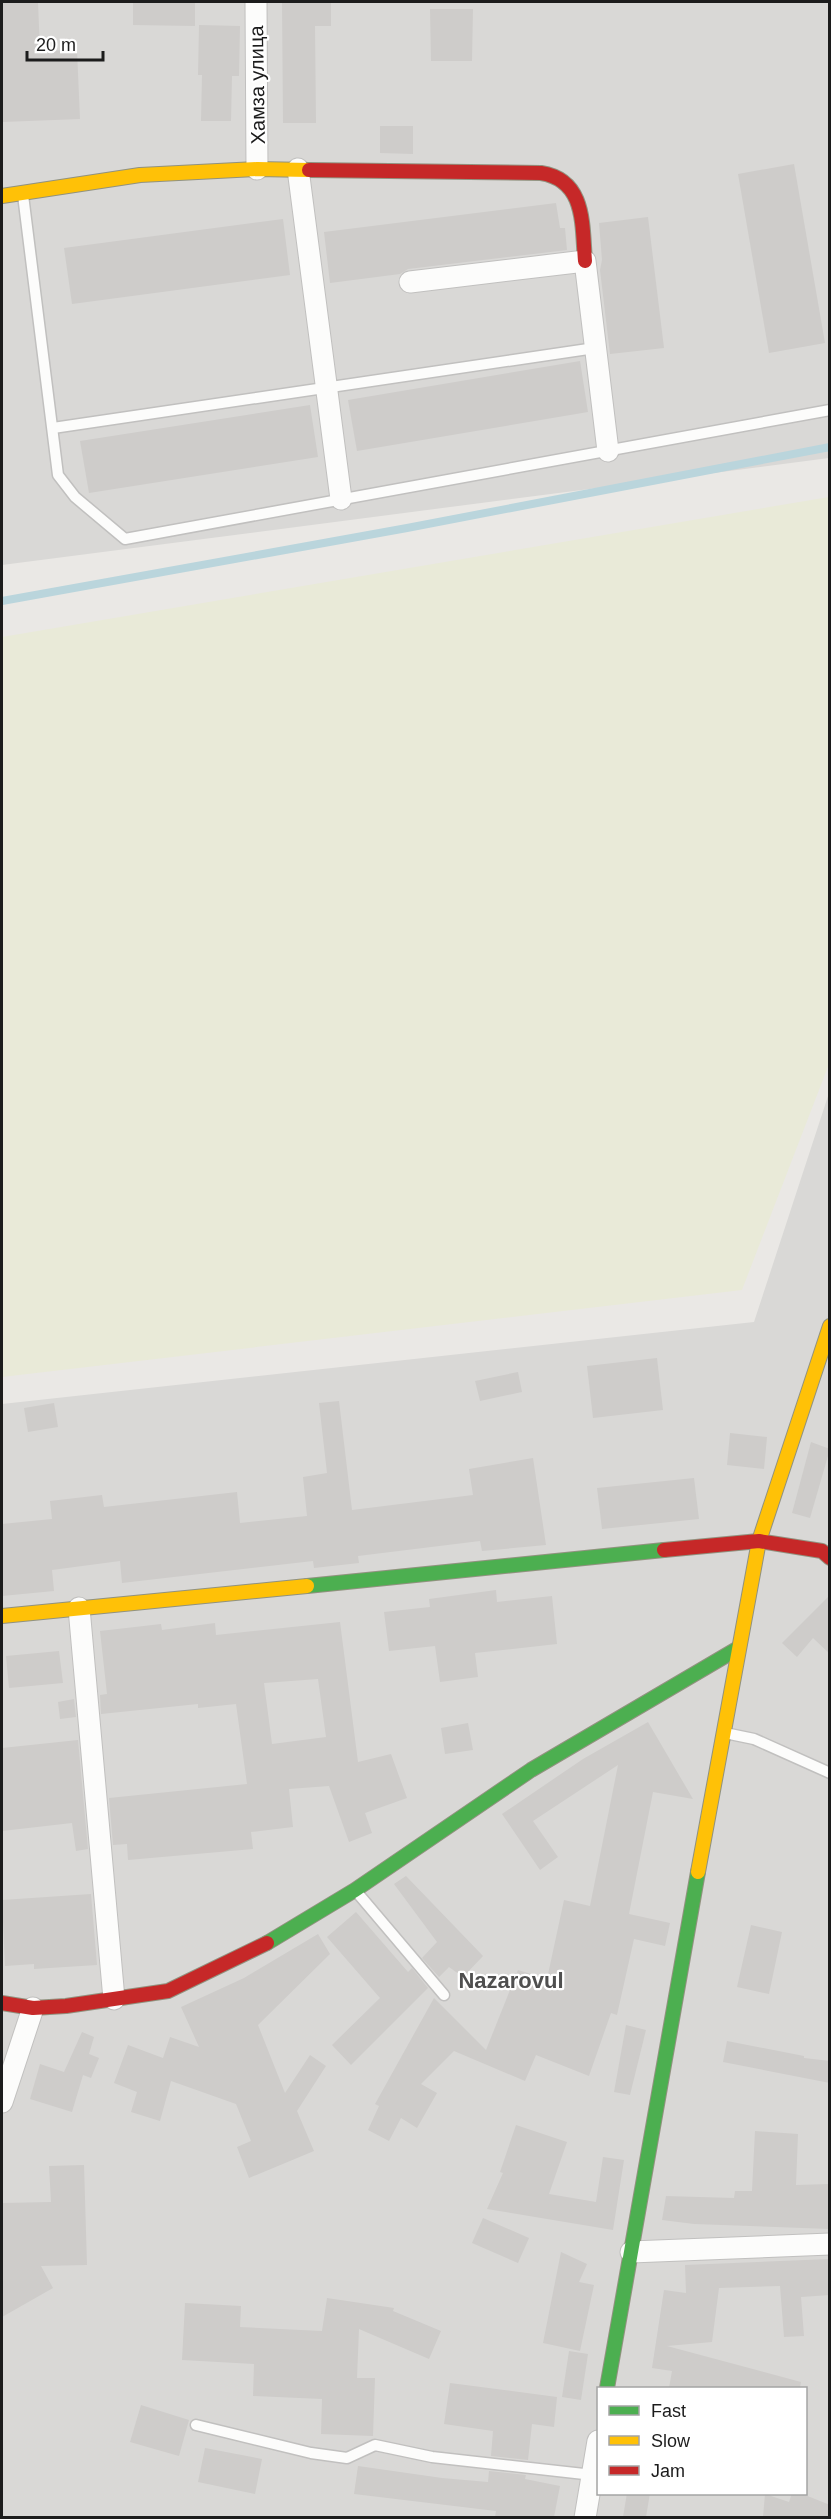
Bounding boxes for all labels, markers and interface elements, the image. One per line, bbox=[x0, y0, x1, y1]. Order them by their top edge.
scale bar bbox=[27, 24, 104, 62]
street label: Хамза улица bbox=[245, 25, 269, 145]
text: 20 m bbox=[36, 35, 76, 55]
district label: Nazarovul bbox=[458, 1968, 564, 1993]
legend bbox=[597, 2387, 807, 2495]
text: Fast bbox=[651, 2401, 686, 2421]
text: Slow bbox=[651, 2431, 691, 2451]
text: Jam bbox=[651, 2461, 685, 2481]

